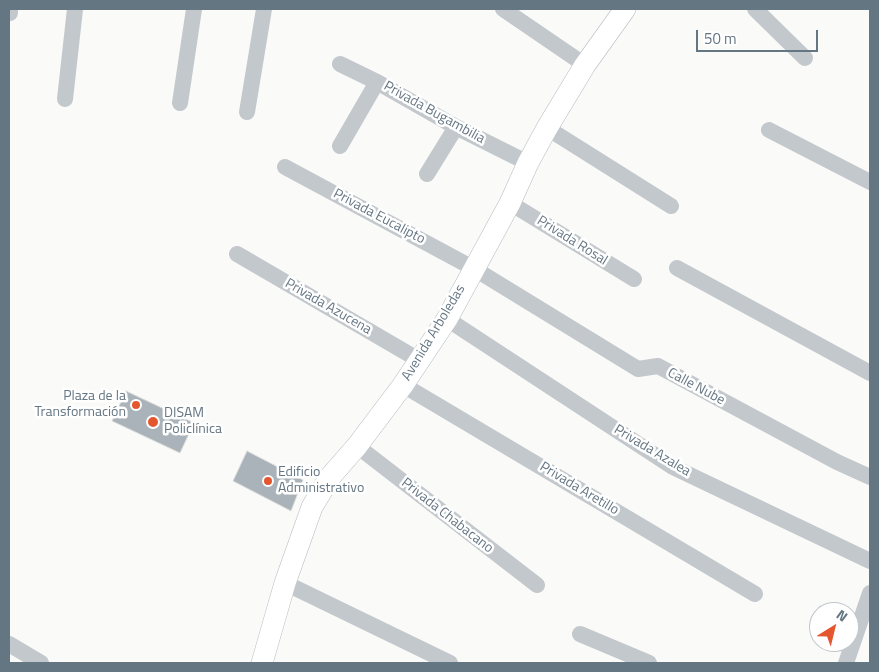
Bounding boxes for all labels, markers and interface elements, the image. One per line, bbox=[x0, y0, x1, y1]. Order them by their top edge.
scale bar bbox=[699, 20, 822, 52]
text: 50 m bbox=[704, 27, 737, 50]
street label: Privada Bugambilia bbox=[380, 78, 488, 148]
street label: Privada Eucalipto bbox=[330, 186, 428, 248]
street label: Privada Rosal bbox=[534, 213, 610, 269]
street label: Privada Azucena bbox=[282, 275, 374, 339]
street label: Avenida Arboledas bbox=[399, 282, 469, 384]
street label: Calle Nube bbox=[664, 365, 728, 409]
place label: Plaza de la Transformación bbox=[34, 389, 126, 422]
marker: Plaza de la Transformación bbox=[130, 399, 142, 411]
place label: DISAM Policlínica bbox=[164, 406, 222, 438]
marker: DISAM Policlínica bbox=[146, 415, 160, 429]
street label: Privada Azalea bbox=[611, 422, 693, 480]
street label: Privada Aretillo bbox=[536, 459, 622, 519]
place label: Edificio Administrativo bbox=[278, 465, 364, 498]
marker: Edificio Administrativo bbox=[262, 475, 274, 487]
street label: Privada Chabacano bbox=[398, 475, 496, 557]
north arrow bbox=[809, 602, 859, 652]
text: N bbox=[832, 604, 853, 627]

